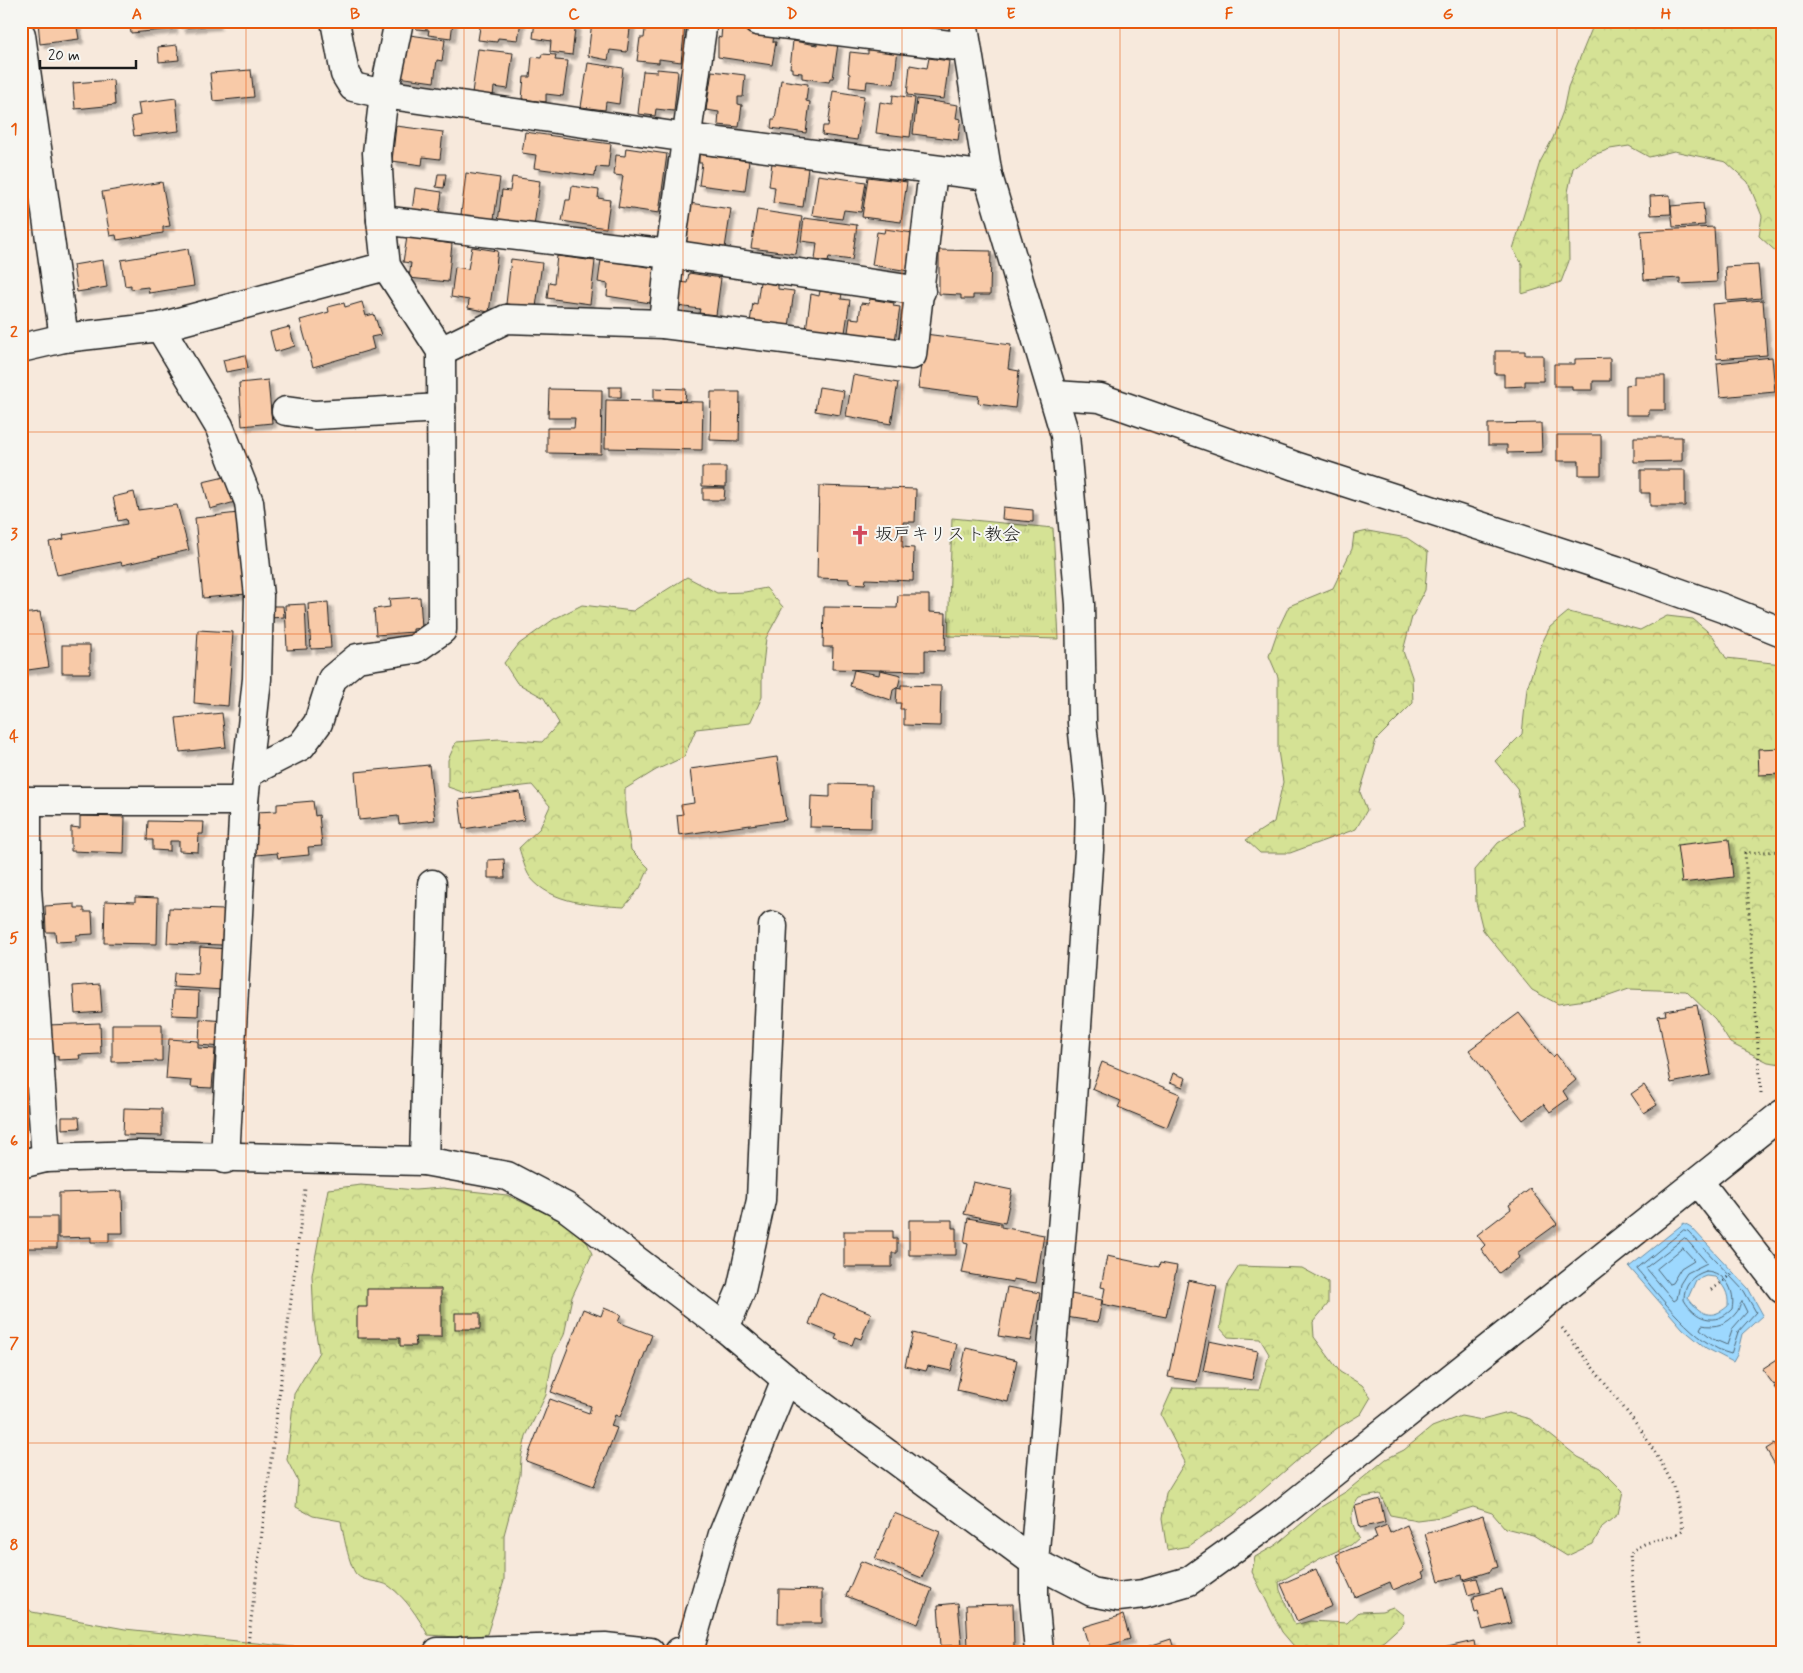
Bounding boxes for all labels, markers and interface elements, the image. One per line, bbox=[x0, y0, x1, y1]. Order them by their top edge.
text: A bbox=[132, 4, 142, 25]
text: B bbox=[350, 4, 360, 25]
text: C bbox=[568, 4, 580, 25]
text: D bbox=[786, 4, 798, 25]
text: E bbox=[1006, 4, 1016, 25]
text: F bbox=[1225, 4, 1234, 25]
text: G bbox=[1443, 4, 1454, 25]
text: H bbox=[1661, 4, 1672, 25]
scale bar bbox=[40, 38, 136, 70]
text: 20 m bbox=[48, 46, 80, 66]
text: 1 bbox=[10, 119, 18, 140]
text: 2 bbox=[10, 322, 18, 343]
place label: 坂戸キリスト教会 bbox=[875, 523, 1020, 547]
text: 3 bbox=[10, 524, 18, 545]
church icon: 坂戸キリスト教会 bbox=[849, 524, 871, 546]
text: 4 bbox=[9, 726, 19, 747]
text: 5 bbox=[9, 928, 19, 949]
text: 6 bbox=[10, 1131, 18, 1152]
text: 7 bbox=[9, 1333, 19, 1354]
text: 8 bbox=[9, 1535, 19, 1556]

